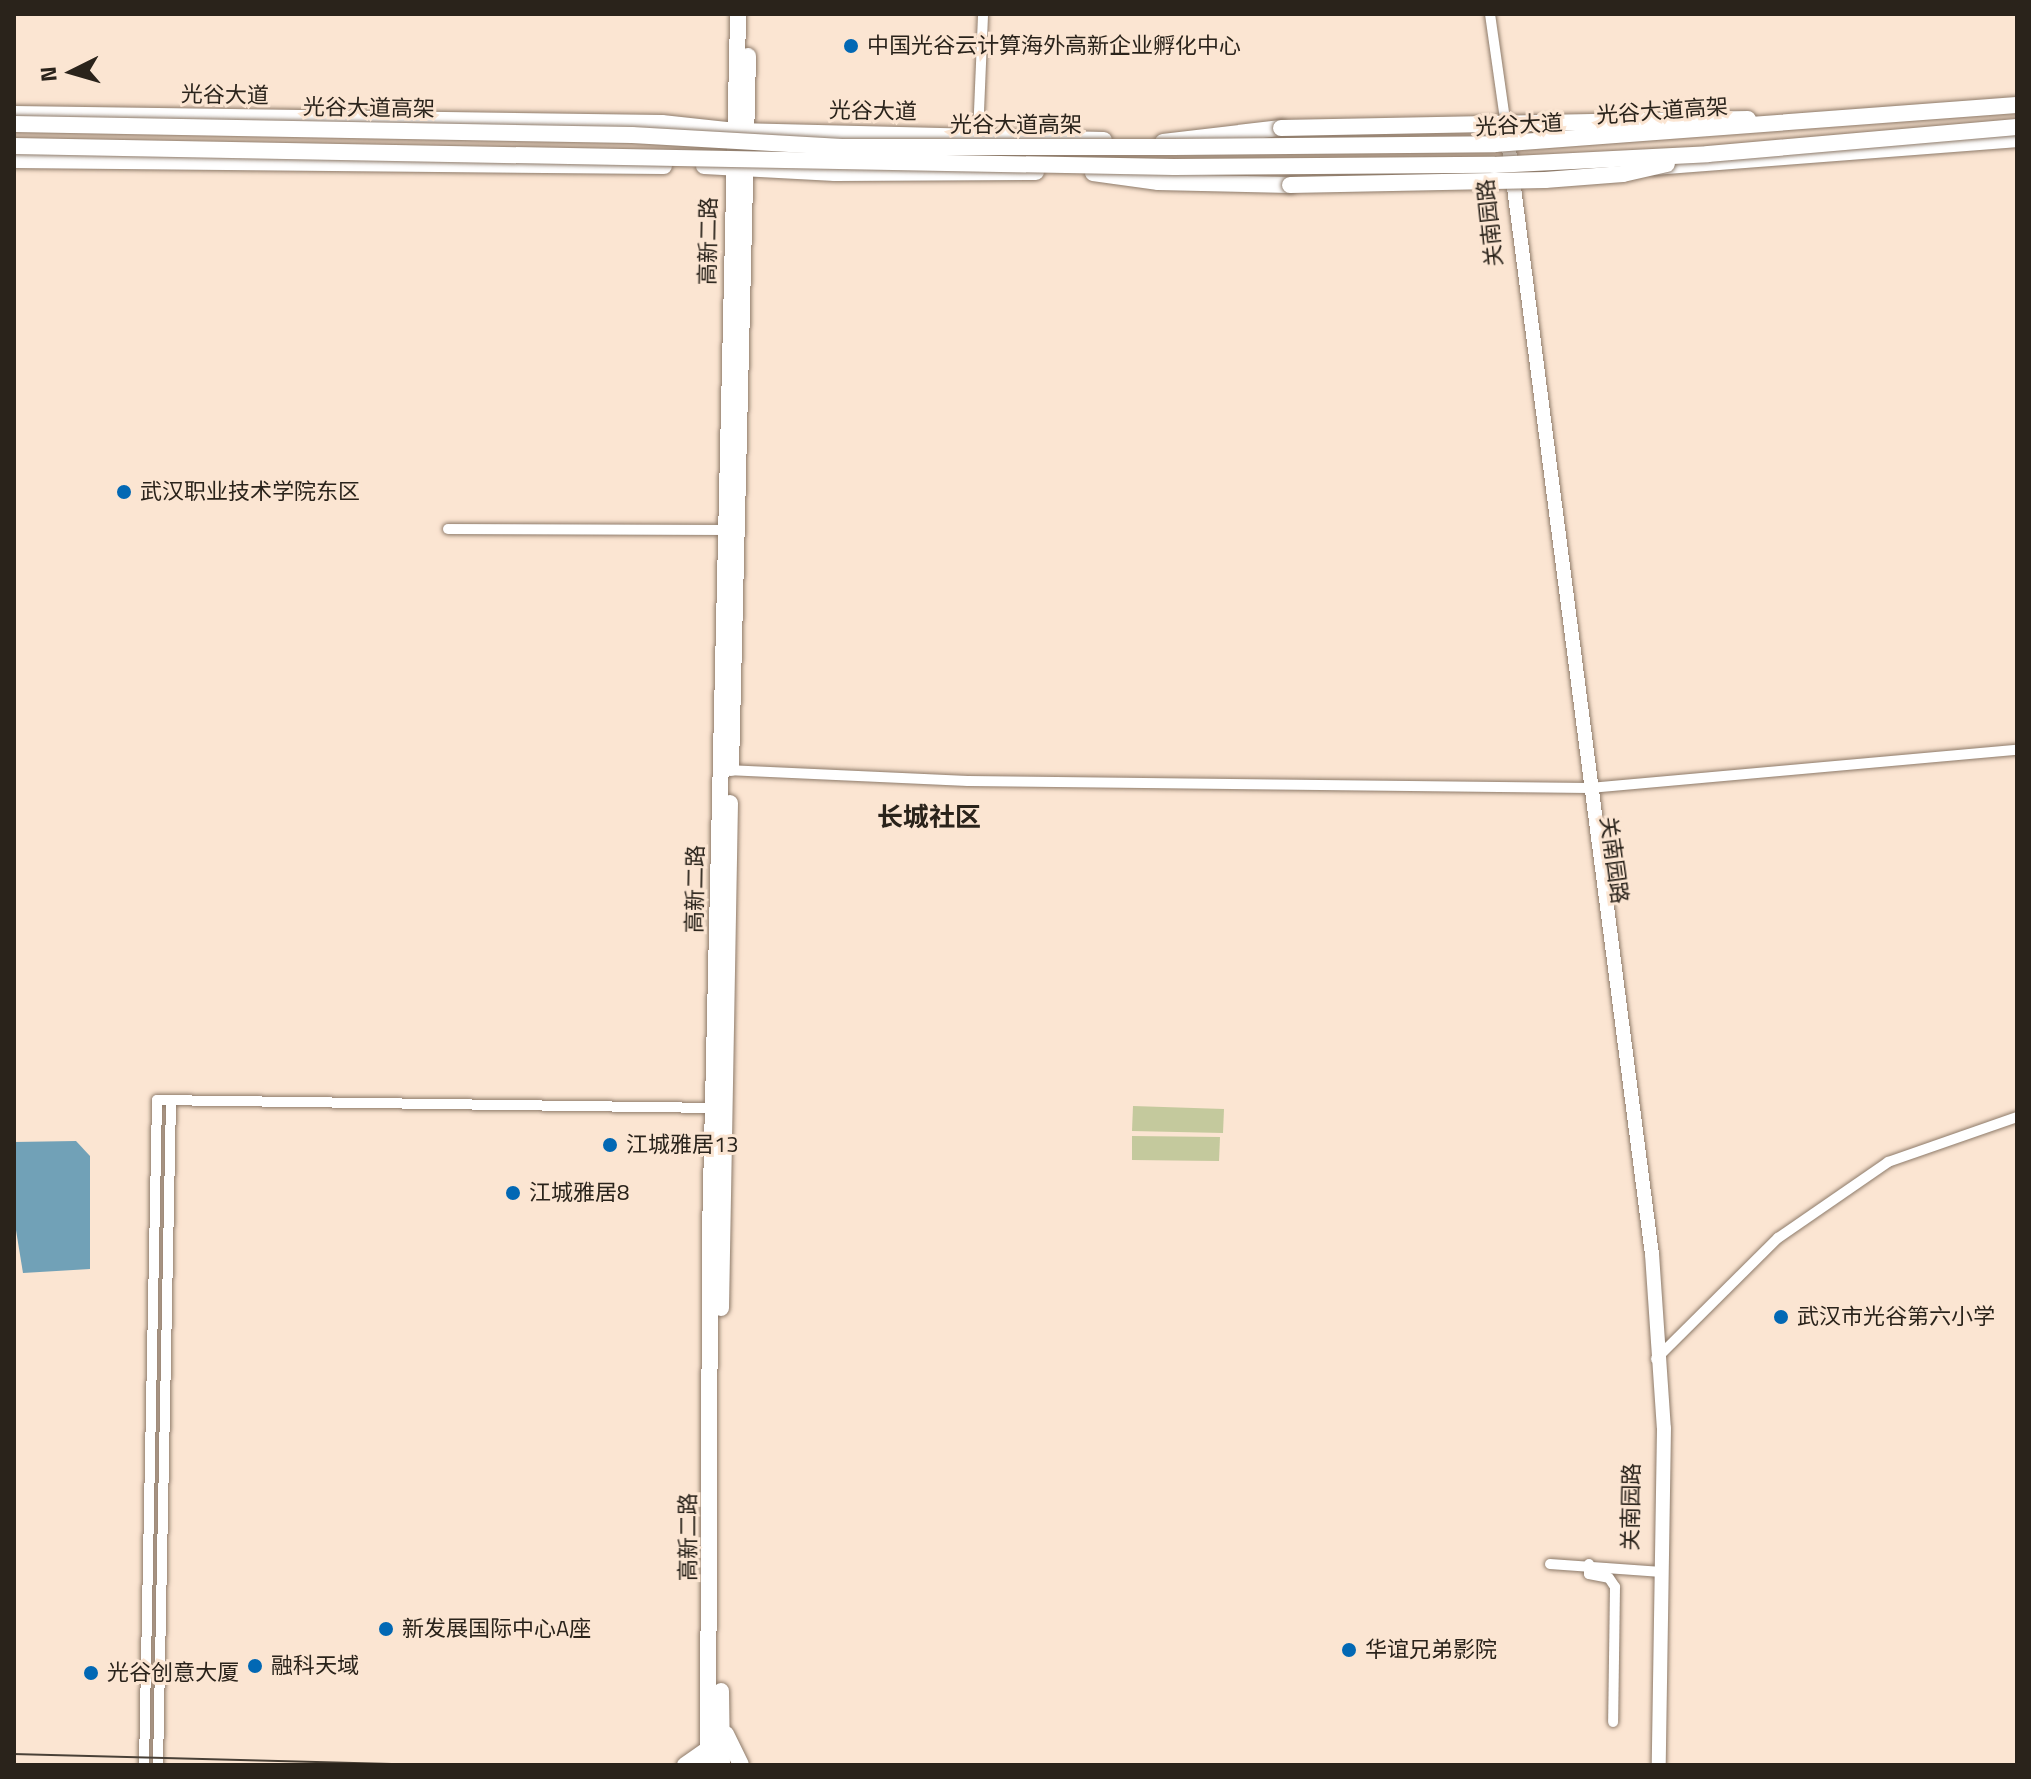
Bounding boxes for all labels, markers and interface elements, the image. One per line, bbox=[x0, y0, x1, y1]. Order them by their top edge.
north arrow bbox=[32, 32, 112, 112]
place label: 中国光谷云计算海外高新企业孵化中心 bbox=[867, 33, 1241, 59]
marker: 中国光谷云计算海外高新企业孵化中心 bbox=[842, 37, 860, 55]
text: N bbox=[30, 65, 66, 83]
street label: 光谷大道 bbox=[181, 81, 269, 109]
street label: 光谷大道高架 bbox=[1595, 93, 1729, 129]
street label: 光谷大道高架 bbox=[303, 94, 435, 122]
street label: 光谷大道 bbox=[829, 97, 917, 125]
street label: 光谷大道 bbox=[1474, 110, 1564, 140]
street label: 光谷大道高架 bbox=[950, 112, 1082, 138]
street label: 关南园路 bbox=[1472, 178, 1508, 268]
street label: 高新二路 bbox=[694, 197, 722, 285]
place label: 武汉职业技术学院东区 bbox=[140, 479, 360, 505]
marker: 武汉职业技术学院东区 bbox=[115, 483, 133, 501]
district label: 长城社区 bbox=[877, 801, 981, 833]
street label: 关南园路 bbox=[1595, 815, 1633, 905]
street label: 高新二路 bbox=[681, 845, 709, 933]
place label: 江城雅居13 bbox=[626, 1132, 739, 1158]
marker: 江城雅居13 bbox=[601, 1136, 619, 1154]
place label: 江城雅居8 bbox=[529, 1180, 629, 1206]
marker: 江城雅居8 bbox=[504, 1184, 522, 1202]
place label: 武汉市光谷第六小学 bbox=[1797, 1304, 1995, 1330]
marker: 武汉市光谷第六小学 bbox=[1772, 1308, 1790, 1326]
street label: 关南园路 bbox=[1617, 1463, 1645, 1551]
street label: 高新二路 bbox=[675, 1493, 701, 1581]
place label: 新发展国际中心A座 bbox=[402, 1616, 591, 1642]
marker: 新发展国际中心A座 bbox=[377, 1620, 395, 1638]
place label: 华谊兄弟影院 bbox=[1365, 1637, 1497, 1663]
marker: 华谊兄弟影院 bbox=[1340, 1641, 1358, 1659]
place label: 融科天域 bbox=[271, 1653, 359, 1679]
marker: 融科天域 bbox=[246, 1657, 264, 1675]
place label: 光谷创意大厦 bbox=[107, 1660, 239, 1686]
marker: 光谷创意大厦 bbox=[82, 1664, 100, 1682]

